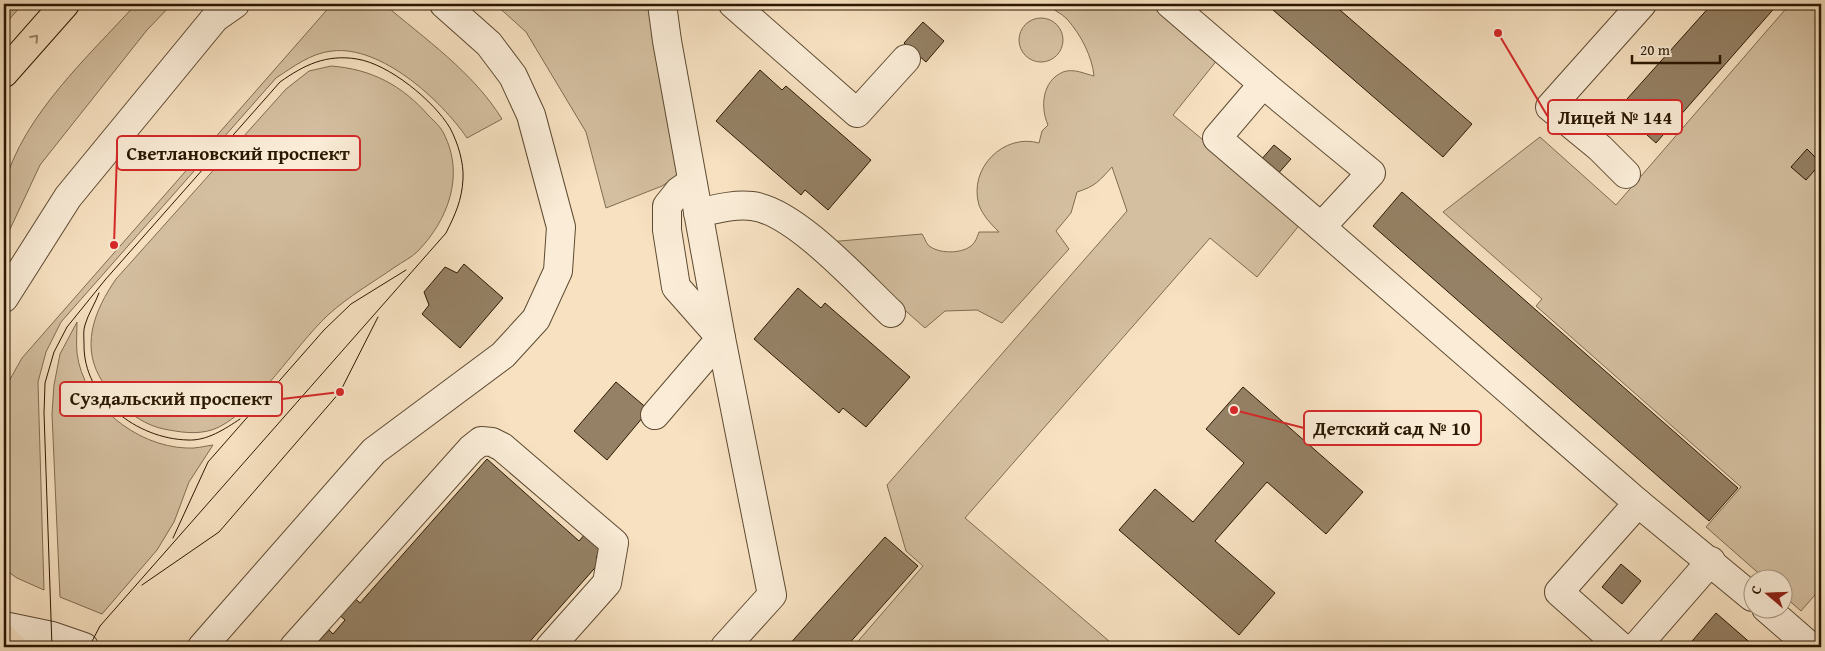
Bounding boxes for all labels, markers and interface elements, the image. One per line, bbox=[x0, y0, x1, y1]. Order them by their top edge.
scale bar bbox=[1632, 32, 1720, 64]
one-way arrow bbox=[29, 35, 38, 44]
text: 20 m bbox=[1640, 39, 1671, 60]
callout: Лицей № 144 bbox=[1548, 100, 1682, 134]
text: Лицей № 144 bbox=[1558, 103, 1672, 131]
callout: Светлановский проспект bbox=[117, 136, 360, 170]
text: Светлановский проспект bbox=[126, 139, 350, 167]
callout: Суздальский проспект bbox=[60, 382, 282, 416]
text: Суздальский проспект bbox=[70, 384, 273, 412]
callout: Детский сад № 10 bbox=[1304, 411, 1481, 445]
text: Детский сад № 10 bbox=[1312, 414, 1471, 442]
north arrow bbox=[1742, 568, 1792, 618]
text: С bbox=[1745, 583, 1766, 597]

